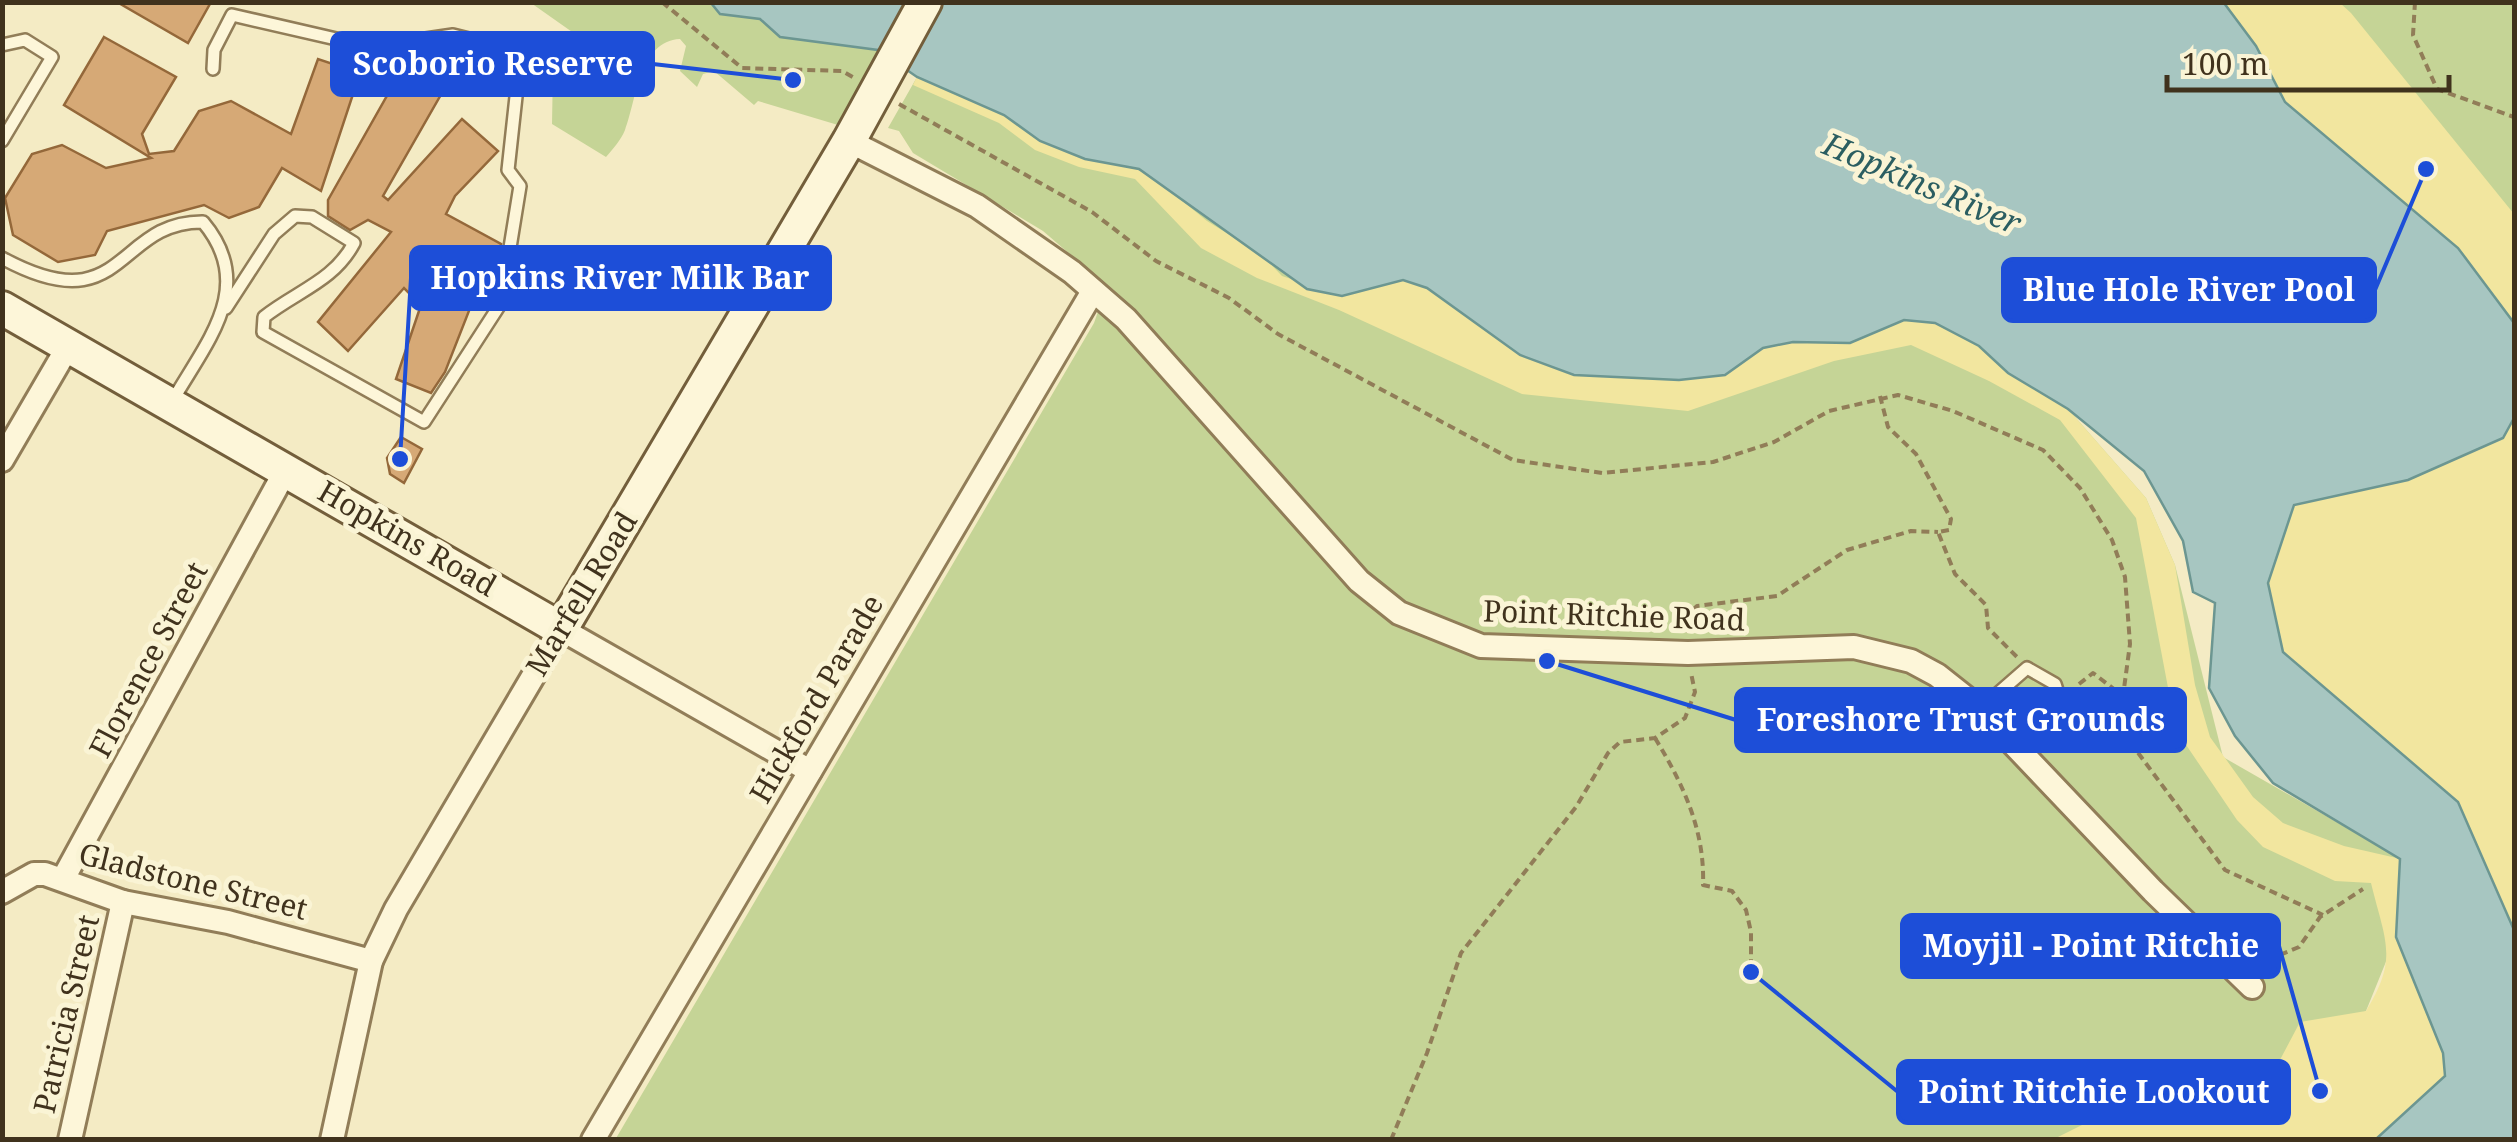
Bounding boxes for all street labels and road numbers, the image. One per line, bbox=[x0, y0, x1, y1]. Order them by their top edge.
street label: Hopkins Road bbox=[311, 470, 504, 605]
street label: Marfell Road bbox=[516, 503, 646, 683]
street label: Florence Street bbox=[79, 554, 217, 764]
street label: Hickford Parade bbox=[739, 587, 892, 810]
street label: Point Ritchie Road bbox=[1482, 589, 1746, 640]
street label: Gladstone Street bbox=[75, 832, 312, 929]
street label: Patricia Street bbox=[23, 911, 108, 1117]

